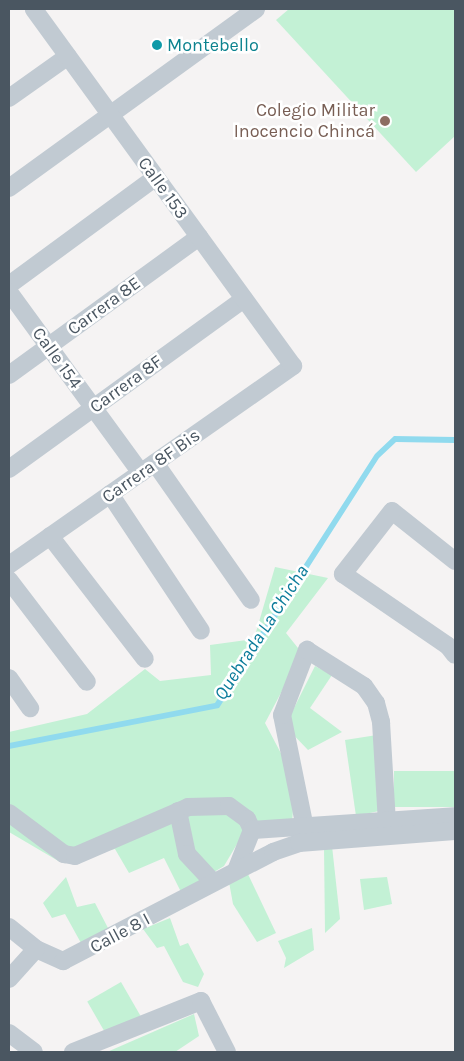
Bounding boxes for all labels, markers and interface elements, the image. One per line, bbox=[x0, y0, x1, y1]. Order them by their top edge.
place label: Montebello bbox=[167, 34, 259, 56]
marker: Montebello bbox=[151, 39, 163, 51]
place label: Colegio Militar Inocencio Chincá bbox=[234, 100, 375, 142]
marker: Colegio Militar Inocencio Chincá bbox=[379, 115, 391, 127]
street label: Calle 153 bbox=[133, 153, 193, 223]
street label: Carrera 8E bbox=[63, 272, 145, 340]
street label: Calle 154 bbox=[27, 323, 87, 393]
street label: Carrera 8F bbox=[86, 350, 166, 418]
street label: Carrera 8F Bis bbox=[98, 424, 204, 508]
water label: Quebrada La Chicha bbox=[210, 561, 314, 705]
street label: Calle 8 I bbox=[86, 908, 154, 958]

